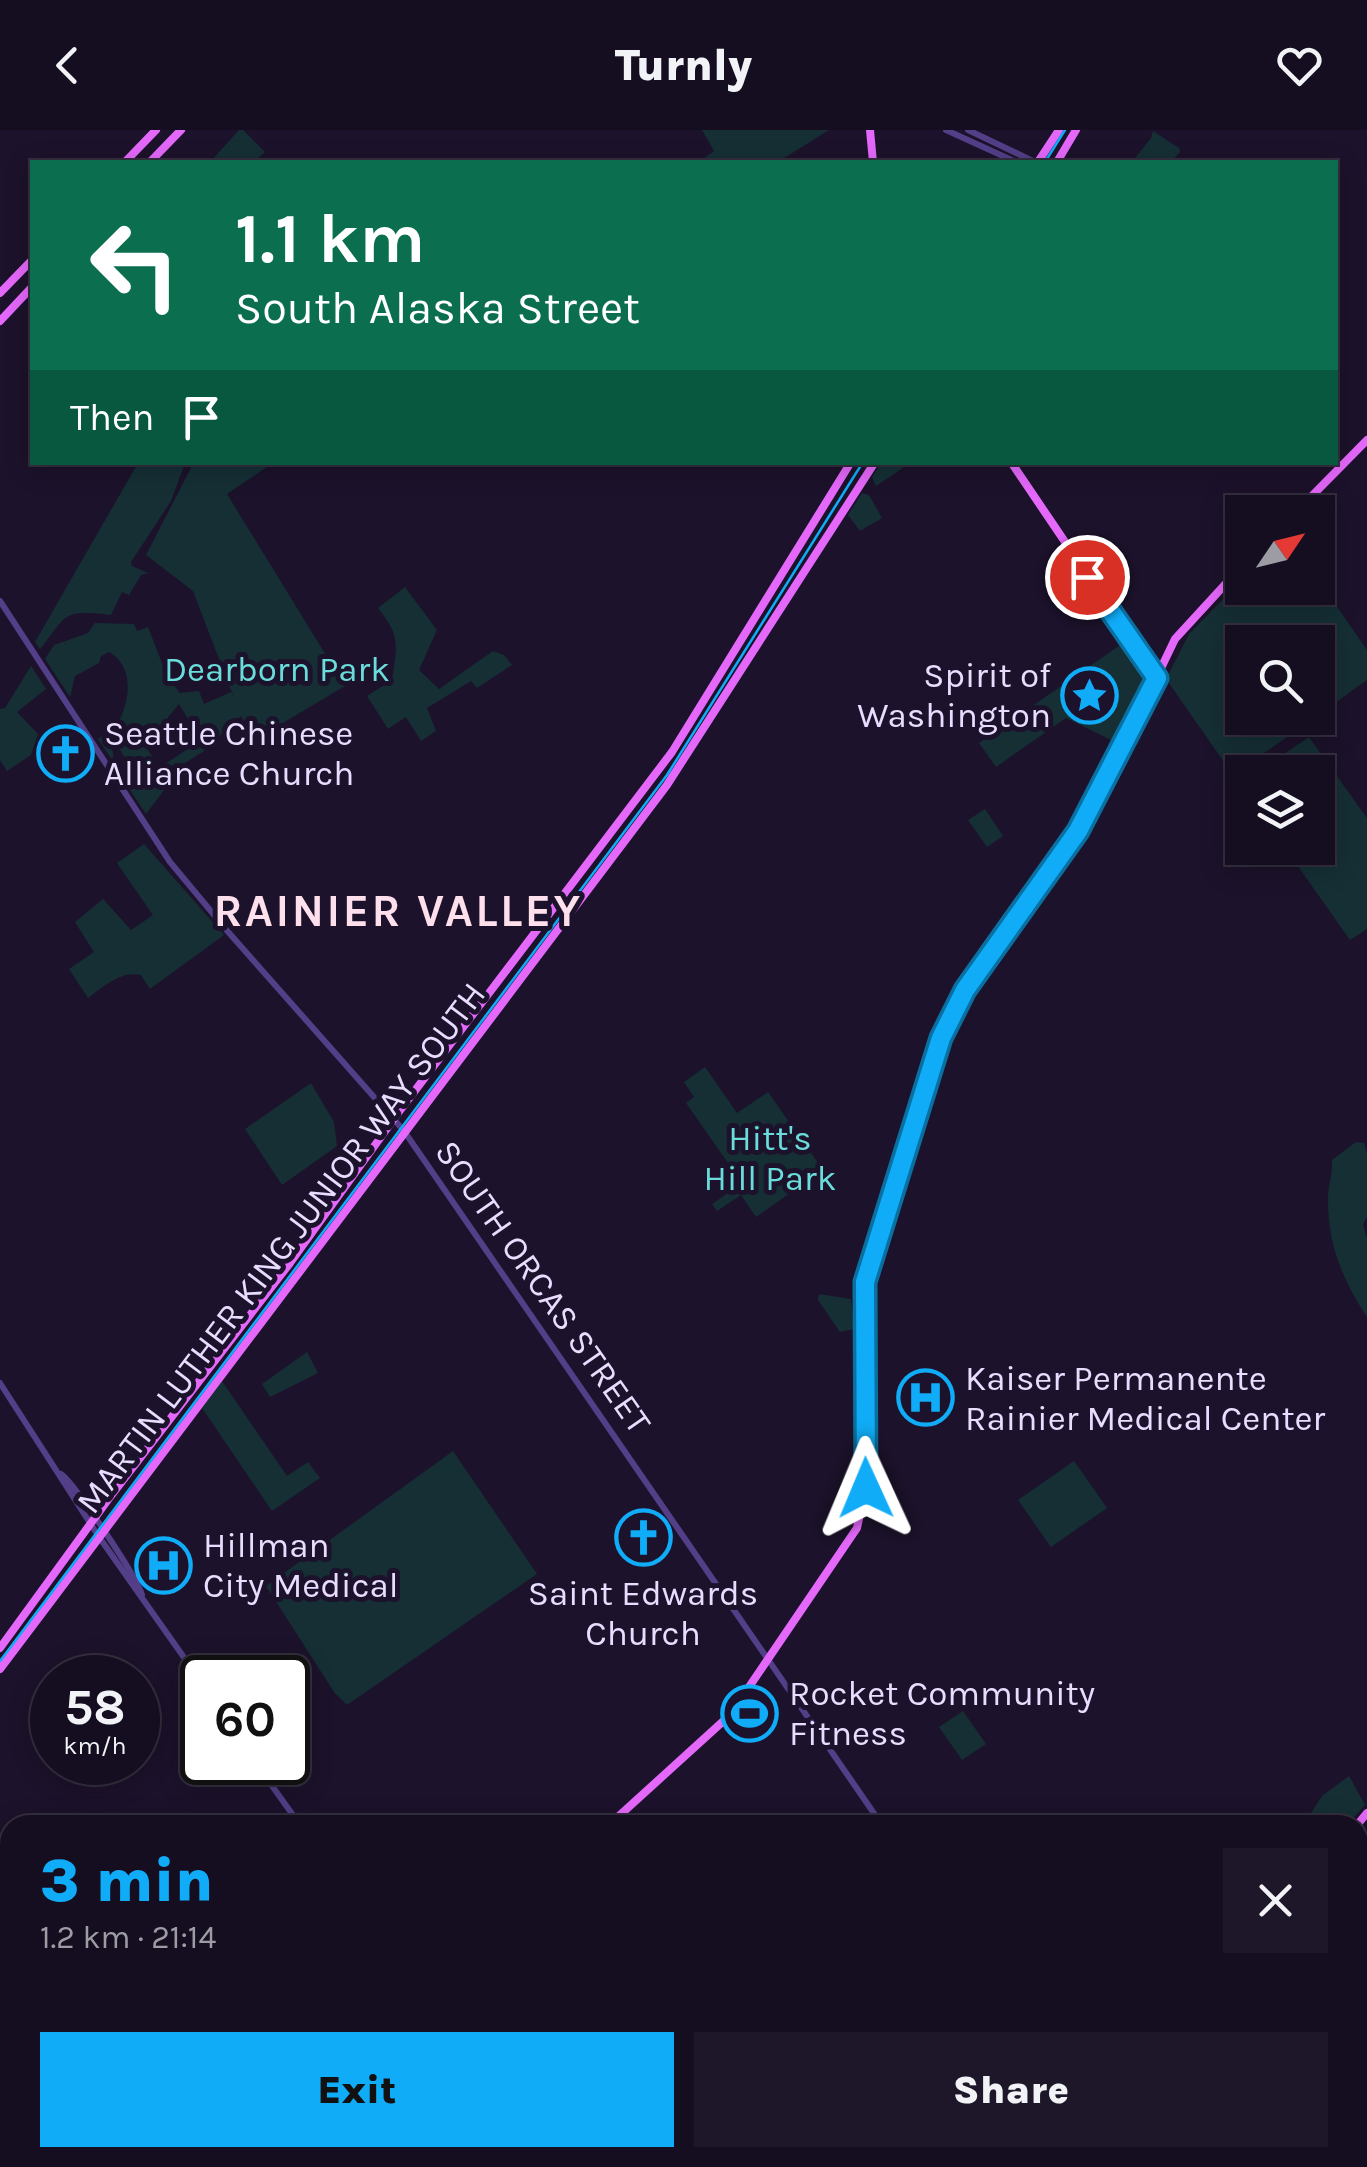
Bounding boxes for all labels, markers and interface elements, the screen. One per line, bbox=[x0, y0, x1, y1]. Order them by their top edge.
icon: back bbox=[40, 38, 95, 93]
icon: heart bbox=[1272, 38, 1327, 93]
text: Turnly bbox=[615, 39, 752, 91]
text: 1.1 km bbox=[235, 198, 426, 280]
icon: left bbox=[70, 200, 200, 330]
text: South Alaska Street bbox=[235, 282, 640, 334]
icon: arrive bbox=[174, 390, 229, 445]
text: Then bbox=[70, 395, 154, 440]
north arrow bbox=[1225, 495, 1335, 605]
map controls bbox=[1225, 495, 1335, 865]
pin bbox=[1045, 535, 1130, 620]
icon: arrive bbox=[1060, 550, 1115, 605]
button: search bbox=[1225, 625, 1335, 735]
park label: Dearborn Park bbox=[164, 649, 390, 690]
place label: Spirit of Washington bbox=[857, 655, 1052, 736]
place icon: Spirit of Washington bbox=[1060, 665, 1120, 725]
place label: Seattle Chinese Alliance Church bbox=[104, 713, 354, 794]
church icon: Seattle Chinese Alliance Church bbox=[35, 723, 95, 783]
button: layers bbox=[1225, 755, 1335, 865]
district label: RAINIER VALLEY bbox=[213, 885, 583, 937]
street label: MARTIN LUTHER KING JUNIOR WAY SOUTH bbox=[68, 975, 494, 1521]
park label: Hitt's Hill Park bbox=[704, 1118, 836, 1199]
street label: SOUTH ORCAS STREET bbox=[426, 1133, 660, 1442]
place label: Kaiser Permanente Rainier Medical Center bbox=[965, 1358, 1326, 1439]
hospital icon: Kaiser Permanente Rainier Medical Center bbox=[896, 1368, 956, 1428]
position arrow bbox=[814, 1436, 918, 1540]
church icon: Saint Edwards Church bbox=[613, 1507, 673, 1567]
place label: Hillman City Medical bbox=[203, 1525, 399, 1606]
hospital icon: Hillman City Medical bbox=[134, 1535, 194, 1595]
place label: Saint Edwards Church bbox=[528, 1573, 758, 1654]
speed limit sign: 60 bbox=[180, 1655, 310, 1785]
place label: Rocket Community Fitness bbox=[789, 1673, 1095, 1754]
text: 58 bbox=[64, 1678, 126, 1737]
sports icon: Rocket Community Fitness bbox=[720, 1683, 780, 1743]
text: km/h bbox=[63, 1731, 127, 1760]
text: 3 min bbox=[40, 1846, 213, 1916]
button: close bbox=[1223, 1848, 1328, 1953]
text: 1.2 km · 21:14 bbox=[40, 1919, 216, 1956]
button: Exit bbox=[40, 2032, 674, 2147]
button: Share bbox=[694, 2032, 1328, 2147]

